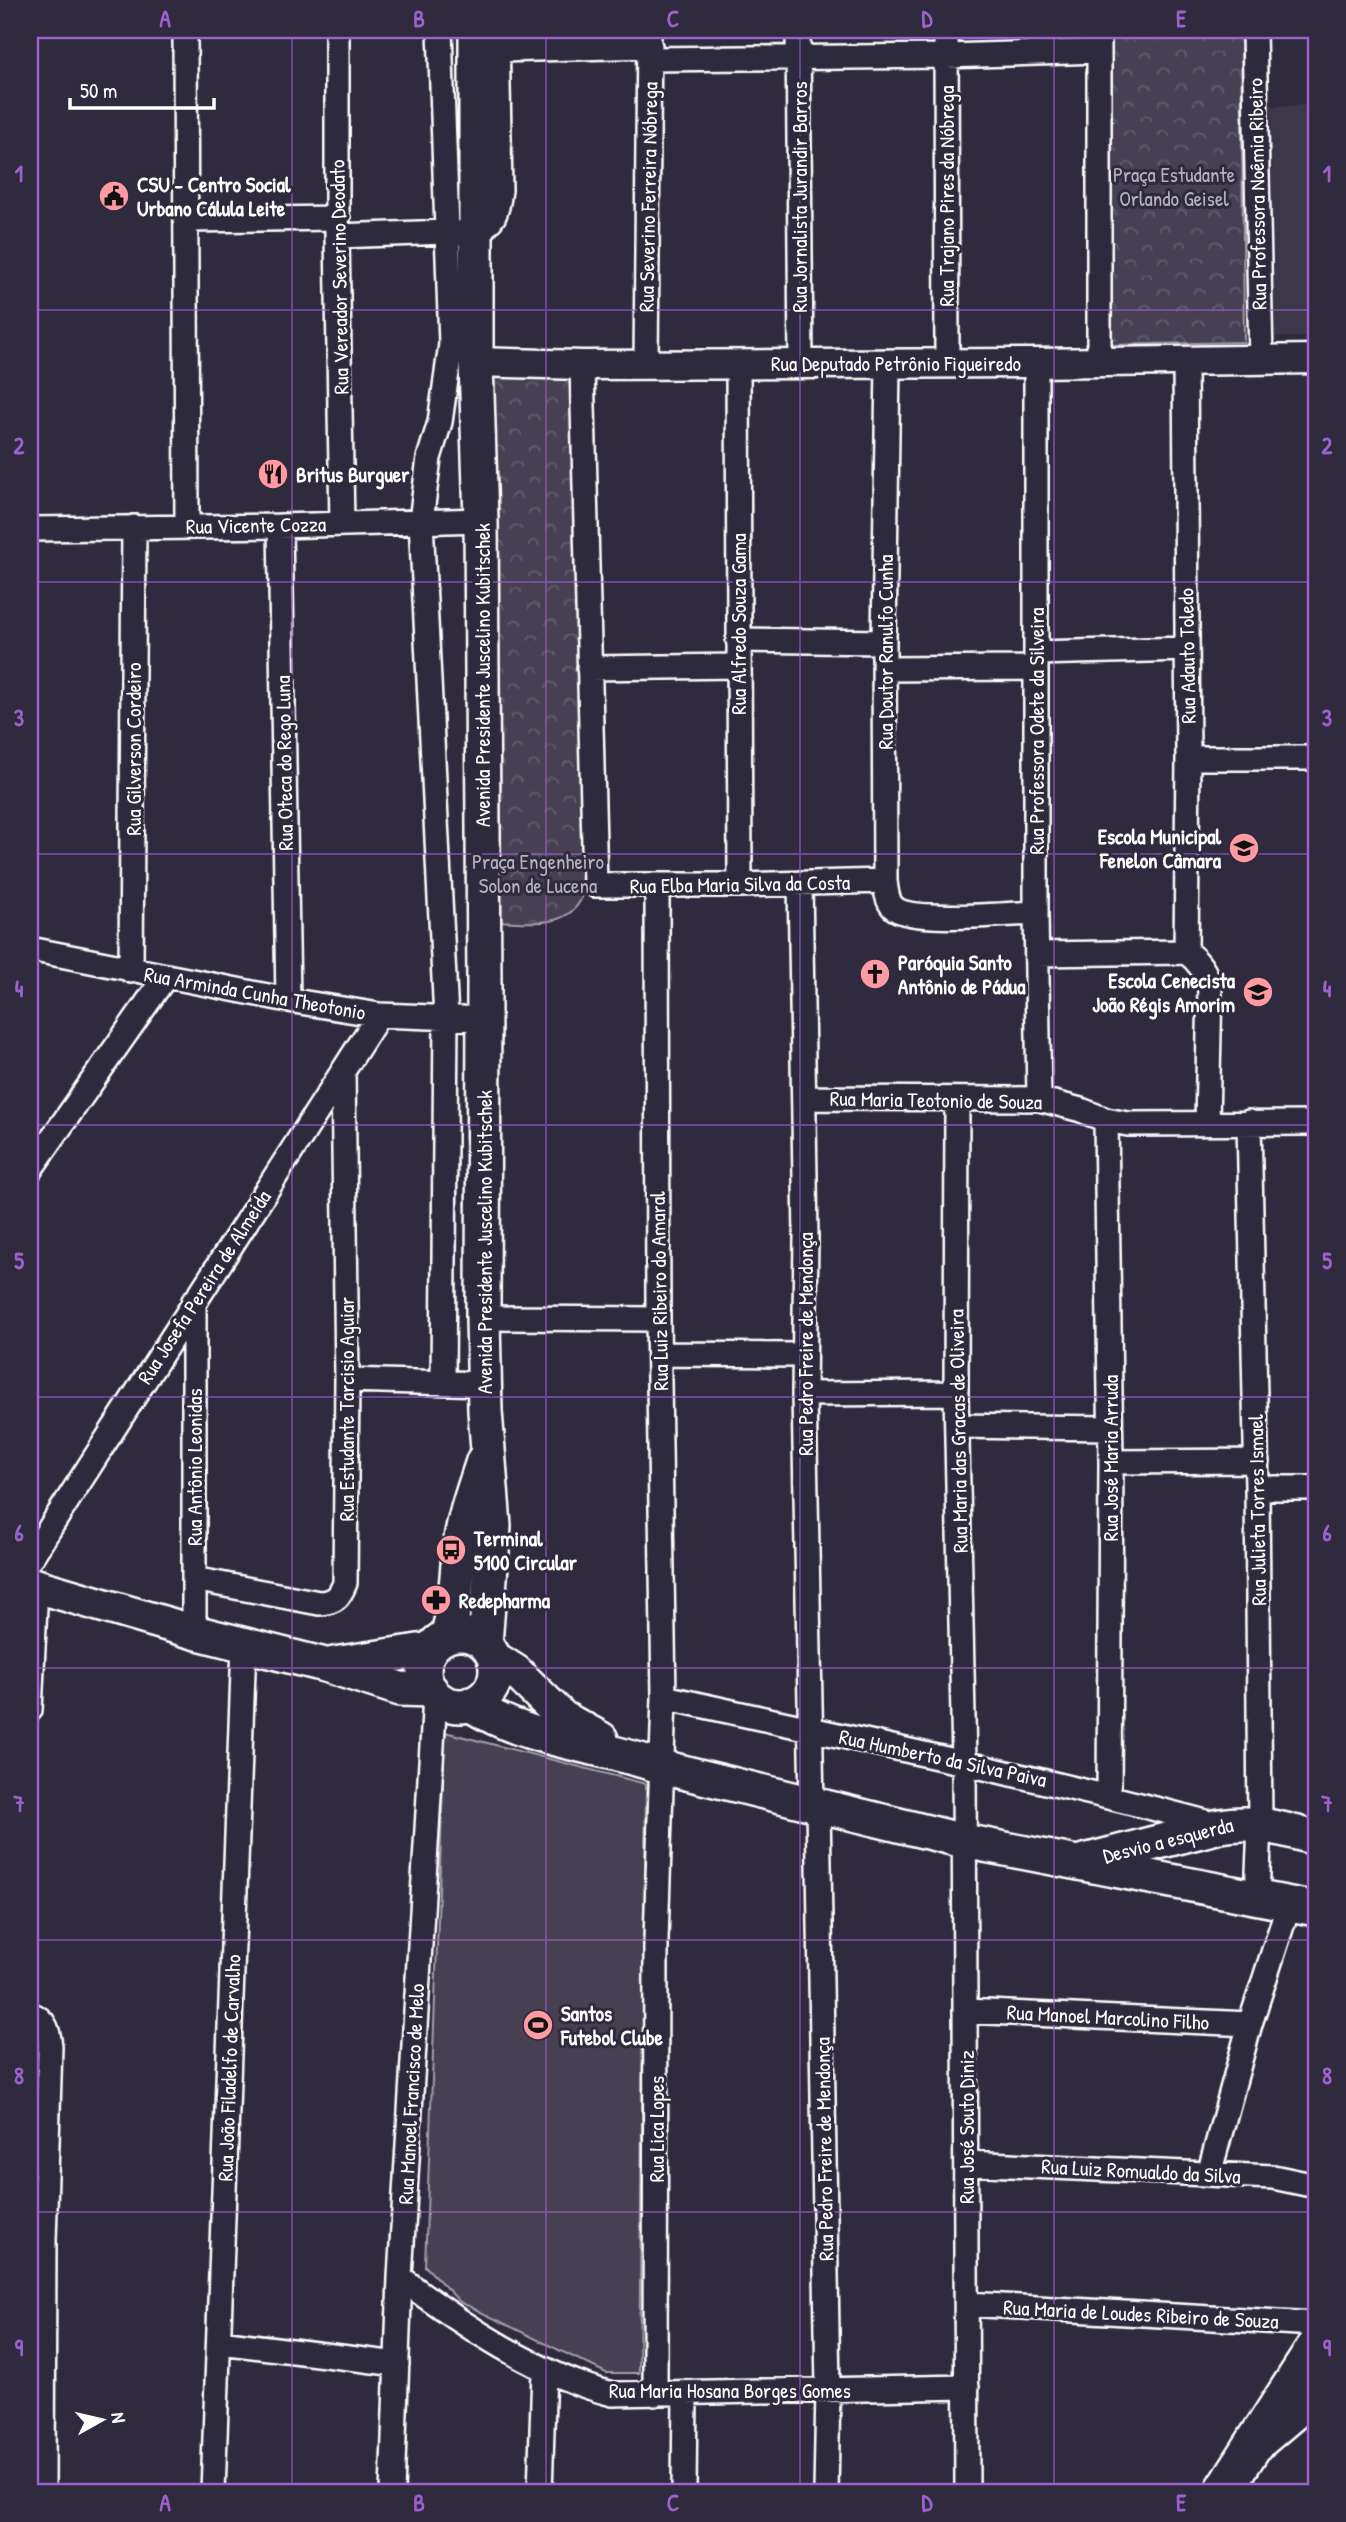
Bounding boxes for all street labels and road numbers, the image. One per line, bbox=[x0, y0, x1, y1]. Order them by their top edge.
street label: Rua Professora Noêmia Ribeiro bbox=[1240, 78, 1274, 310]
street label: Rua Jornalista Jurandir Barros bbox=[785, 81, 814, 313]
street label: Rua Severino Ferreira Nóbrega bbox=[631, 82, 665, 312]
street label: Rua Trajano Pires da Nóbrega bbox=[932, 86, 961, 306]
street label: Rua Vereador Severino Deodato bbox=[322, 159, 356, 395]
street label: Rua Deputado Petrônio Figueiredo bbox=[771, 349, 1021, 378]
street label: Rua Vicente Cozza bbox=[186, 509, 326, 541]
street label: Avenida Presidente Juscelino Kubitschek bbox=[468, 523, 497, 827]
street label: Rua Alfredo Souza Gama bbox=[724, 533, 753, 715]
street label: Rua Doutor Ranulfo Cunha bbox=[871, 555, 900, 749]
street label: Rua Adauto Toledo bbox=[1171, 588, 1203, 724]
street label: Rua Professora Odete da Silveira bbox=[1022, 608, 1051, 854]
street label: Rua Gilverson Cordeiro bbox=[119, 663, 148, 835]
street label: Rua Oteca do Rego Luna bbox=[268, 675, 300, 851]
street label: Rua Elba Maria Silva da Costa bbox=[630, 868, 850, 900]
street label: Rua Arminda Cunha Theotonio bbox=[142, 959, 368, 1027]
street label: Rua Maria Teotonio de Souza bbox=[830, 1084, 1042, 1116]
street label: Avenida Presidente Juscelino Kubitschek bbox=[470, 1090, 499, 1394]
street label: Rua Josefa Pereira de Almeida bbox=[130, 1184, 278, 1390]
street label: Rua Luiz Ribeiro do Amaral bbox=[643, 1191, 675, 1391]
street label: Rua Pedro Freire de Mendonça bbox=[791, 1232, 820, 1456]
street label: Rua Estudante Tarcisio Aguiar bbox=[332, 1297, 361, 1521]
street label: Rua Maria das Gracas de Oliveira bbox=[941, 1309, 975, 1553]
street label: Rua José Maria Arruda bbox=[1096, 1375, 1125, 1541]
street label: Rua Antônio Leonidas bbox=[180, 1388, 209, 1546]
street label: Rua Julieta Torres Ismael bbox=[1241, 1414, 1273, 1606]
street label: Rua Humberto da Silva Paiva bbox=[837, 1722, 1049, 1794]
street label: Desvio a esquerda bbox=[1100, 1810, 1236, 1870]
street label: Rua João Filadelfo de Carvalho bbox=[211, 1954, 247, 2182]
street label: Rua Manoel Francisco de Melo bbox=[391, 1983, 431, 2205]
street label: Rua Manoel Marcolino Filho bbox=[1006, 1997, 1210, 2037]
street label: Rua Pedro Freire de Mendonça bbox=[808, 2037, 840, 2261]
street label: Rua José Souto Diniz bbox=[952, 2050, 981, 2204]
street label: Rua Lica Lopes bbox=[642, 2076, 671, 2182]
street label: Rua Luiz Romualdo da Silva bbox=[1041, 2151, 1241, 2191]
street label: Rua Maria de Loudes Ribeiro de Souza bbox=[1003, 2292, 1279, 2336]
street label: Rua Maria Hosana Borges Gomes bbox=[609, 2376, 851, 2405]

